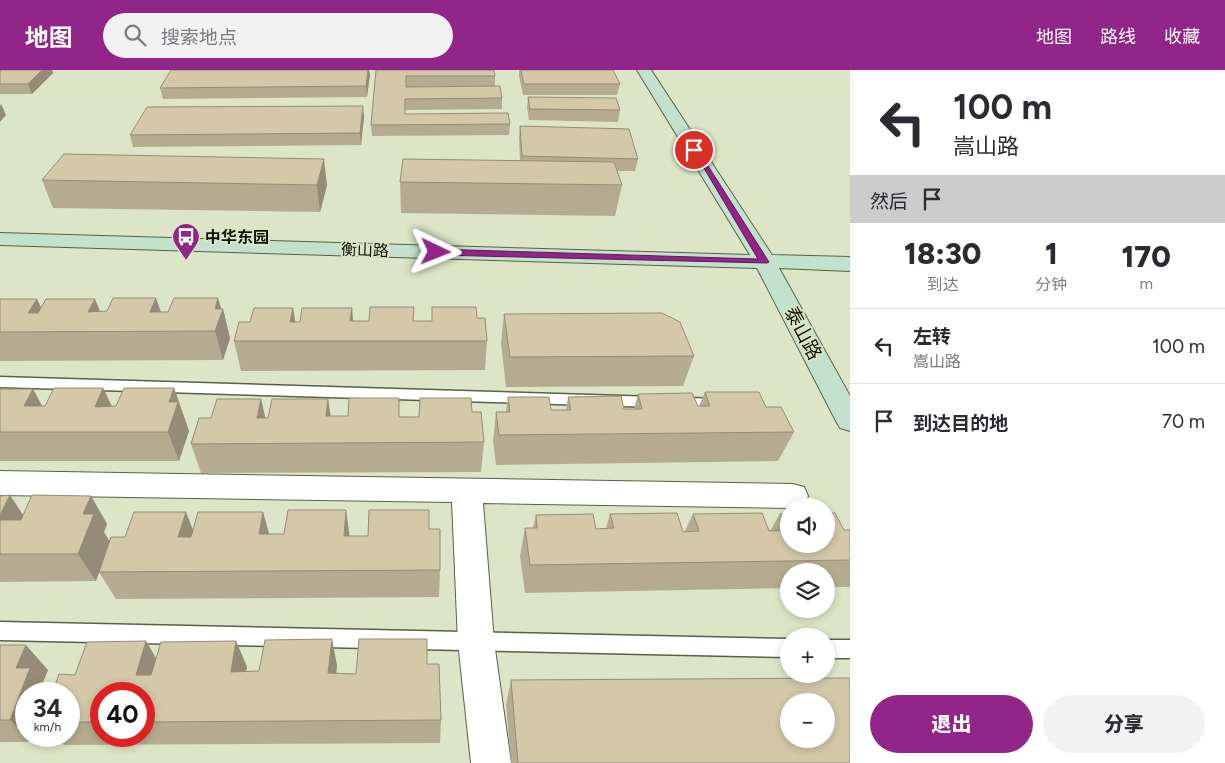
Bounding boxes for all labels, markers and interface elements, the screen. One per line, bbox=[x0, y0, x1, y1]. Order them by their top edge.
search box bbox=[103, 13, 453, 58]
icon: search bbox=[121, 21, 149, 49]
text: 地图 bbox=[25, 23, 73, 52]
text: 搜索地点 bbox=[161, 26, 237, 49]
text: 地图 bbox=[1036, 26, 1072, 48]
text: 路线 bbox=[1100, 26, 1136, 48]
text: 收藏 bbox=[1164, 26, 1200, 48]
text: 100 m bbox=[953, 86, 1052, 128]
icon: left bbox=[870, 90, 935, 155]
pin bbox=[673, 129, 715, 171]
text: 嵩山路 bbox=[953, 133, 1019, 160]
icon: arrive bbox=[680, 136, 708, 164]
icon: arrive bbox=[918, 185, 946, 213]
text: 然后 bbox=[870, 190, 908, 213]
bus stop icon: 中华东园 bbox=[171, 222, 201, 261]
position arrow bbox=[409, 225, 461, 277]
place label: 中华东园 bbox=[205, 228, 269, 247]
text: 18:30 bbox=[904, 235, 981, 272]
text: 1 bbox=[1045, 235, 1058, 272]
text: 170 bbox=[1122, 238, 1171, 275]
street label: 衡山路 bbox=[341, 240, 389, 260]
text: m bbox=[1139, 274, 1153, 293]
text: 到达 bbox=[927, 275, 959, 294]
text: 分钟 bbox=[1035, 275, 1067, 294]
street label: 泰山路 bbox=[779, 302, 827, 364]
text: 左转 bbox=[913, 325, 951, 348]
icon: left bbox=[870, 332, 898, 360]
text: 100 m bbox=[1152, 335, 1205, 358]
text: 嵩山路 bbox=[913, 352, 961, 371]
icon: arrive bbox=[870, 407, 898, 435]
text: 70 m bbox=[1162, 410, 1205, 433]
text: 到达目的地 bbox=[913, 412, 1008, 435]
map controls bbox=[780, 498, 835, 748]
button: sound bbox=[780, 498, 835, 553]
button: layers bbox=[780, 563, 835, 618]
button: + bbox=[780, 628, 835, 683]
speed limit sign: 40 bbox=[90, 682, 155, 747]
text: 34 bbox=[33, 693, 62, 723]
button: − bbox=[780, 693, 835, 748]
button: 退出 bbox=[870, 695, 1033, 753]
button: 分享 bbox=[1043, 695, 1205, 753]
text: km/h bbox=[34, 720, 61, 734]

